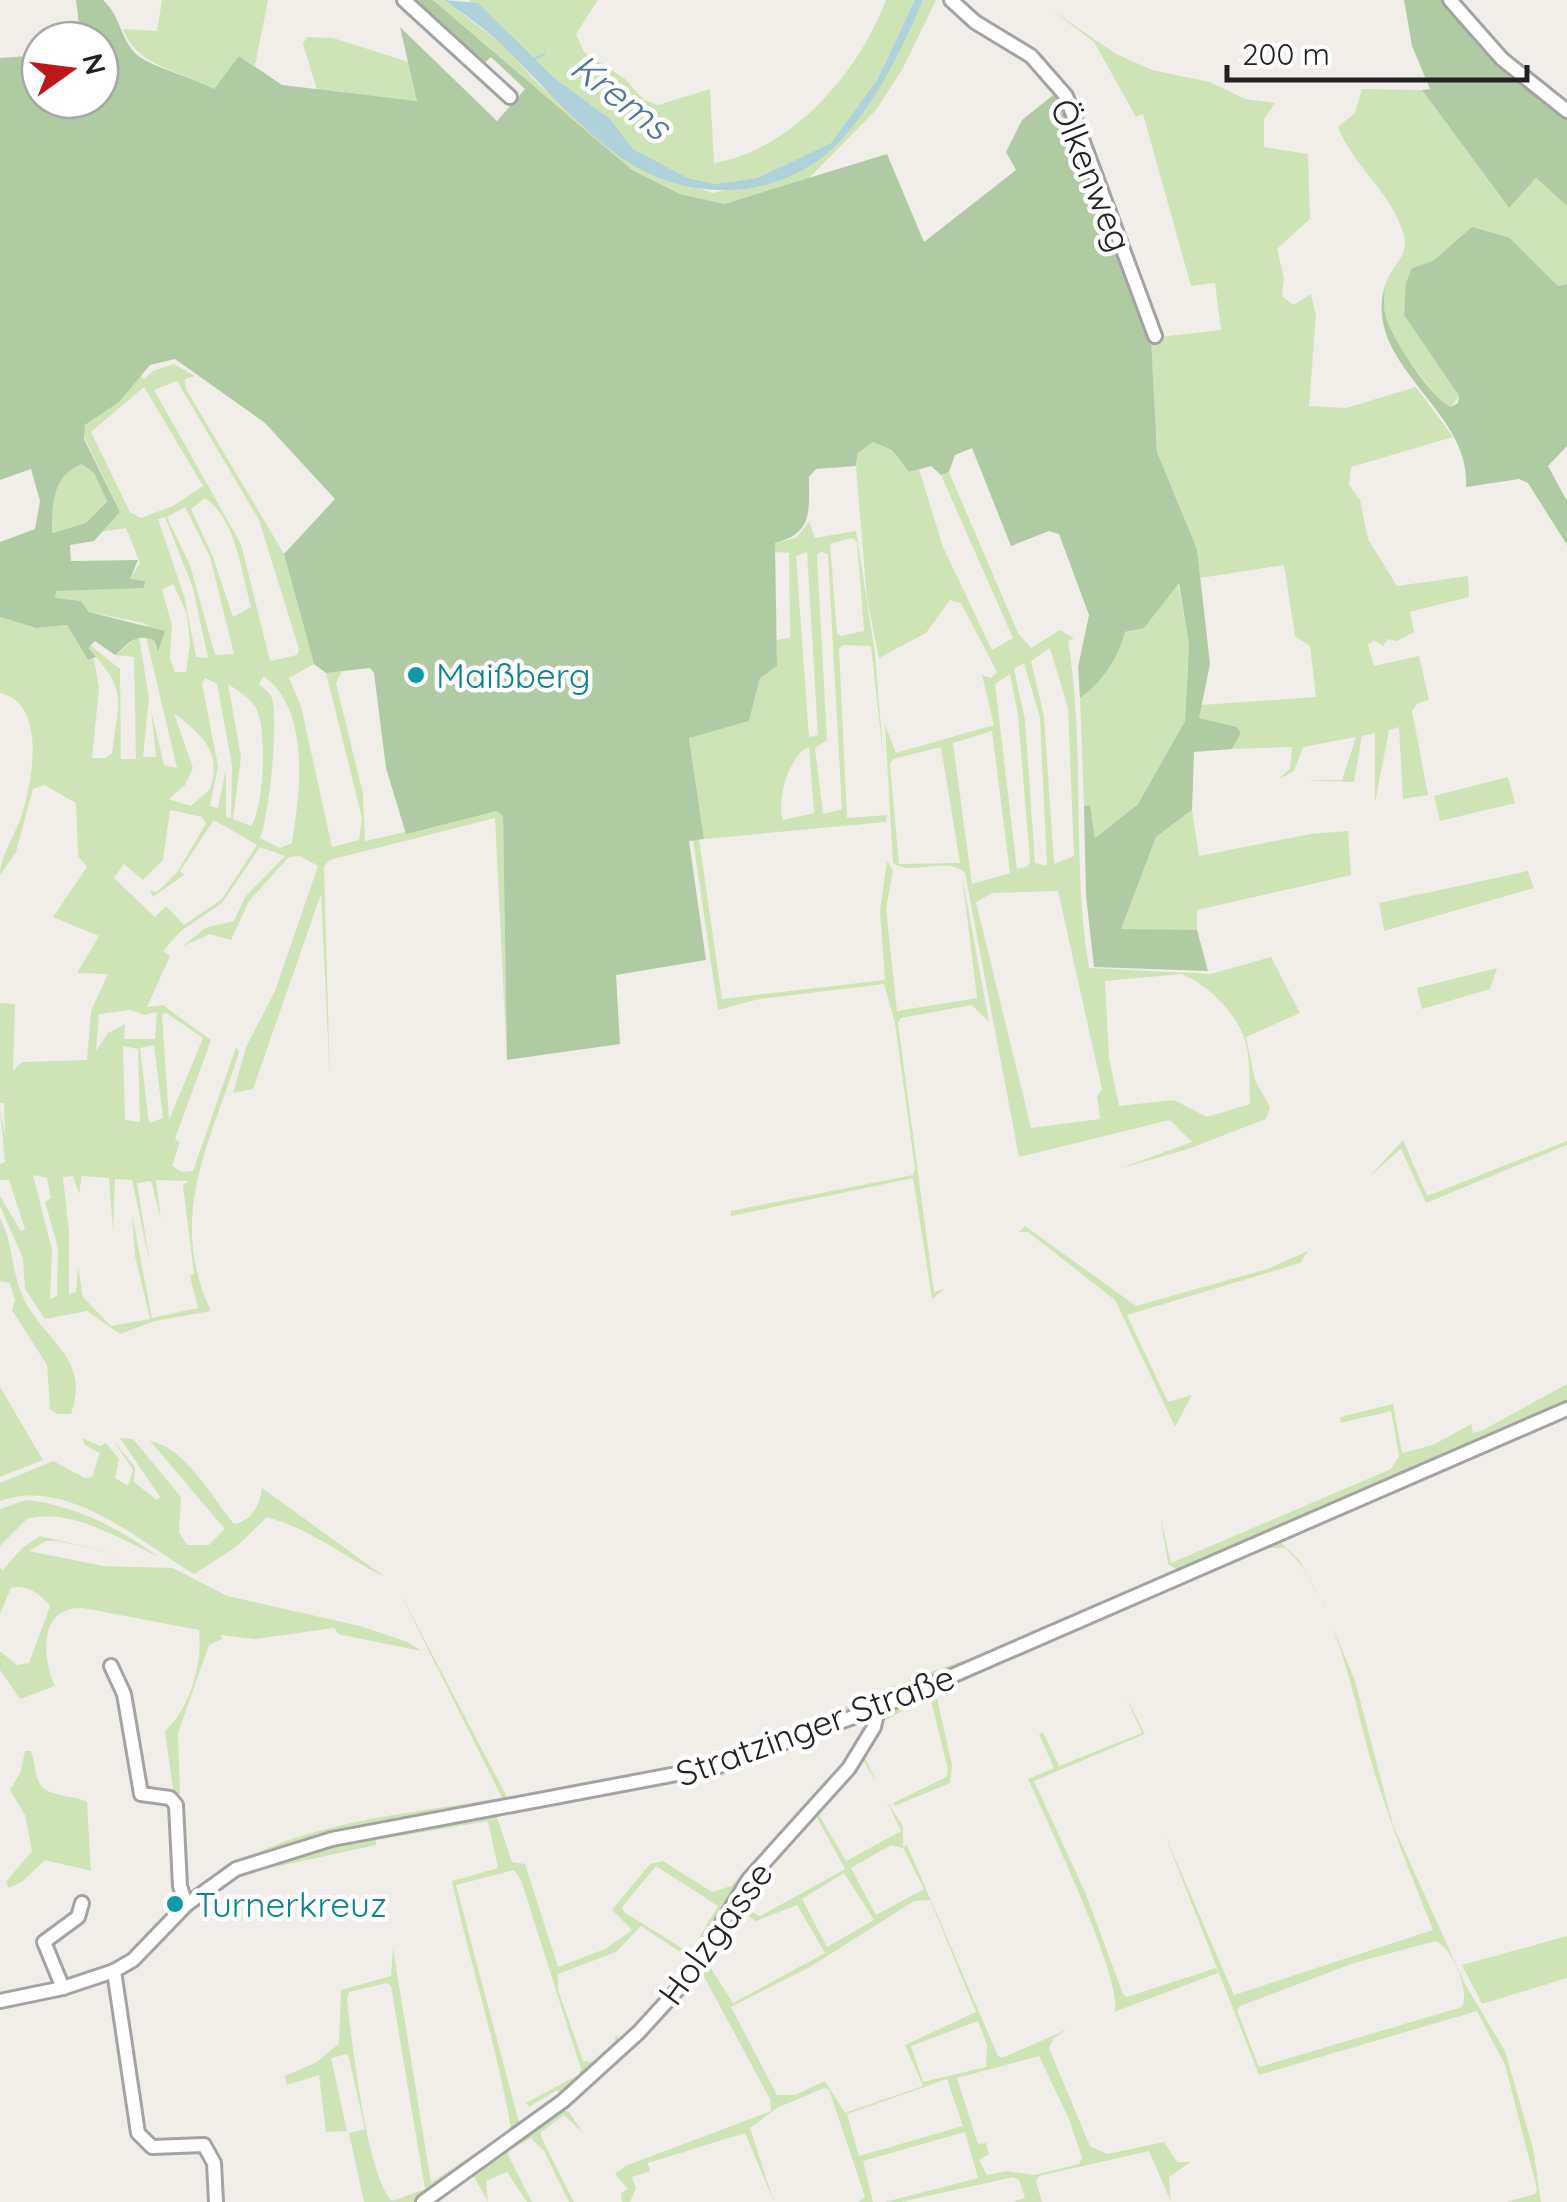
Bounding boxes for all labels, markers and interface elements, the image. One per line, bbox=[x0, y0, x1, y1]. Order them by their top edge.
north arrow bbox=[20, 20, 120, 120]
scale bar bbox=[1227, 20, 1527, 82]
text: 200 m bbox=[1242, 35, 1330, 73]
water label: Krems bbox=[562, 42, 682, 151]
text: N bbox=[75, 50, 114, 78]
street label: Ölkenweg bbox=[1042, 92, 1142, 258]
place label: Maißberg bbox=[436, 653, 591, 697]
marker: Maißberg bbox=[405, 664, 427, 686]
street label: Stratzinger Straße bbox=[670, 1654, 960, 1796]
street label: Holzgasse bbox=[648, 1853, 782, 2013]
place label: Turnerkreuz bbox=[195, 1882, 387, 1926]
marker: Turnerkreuz bbox=[164, 1893, 186, 1915]

